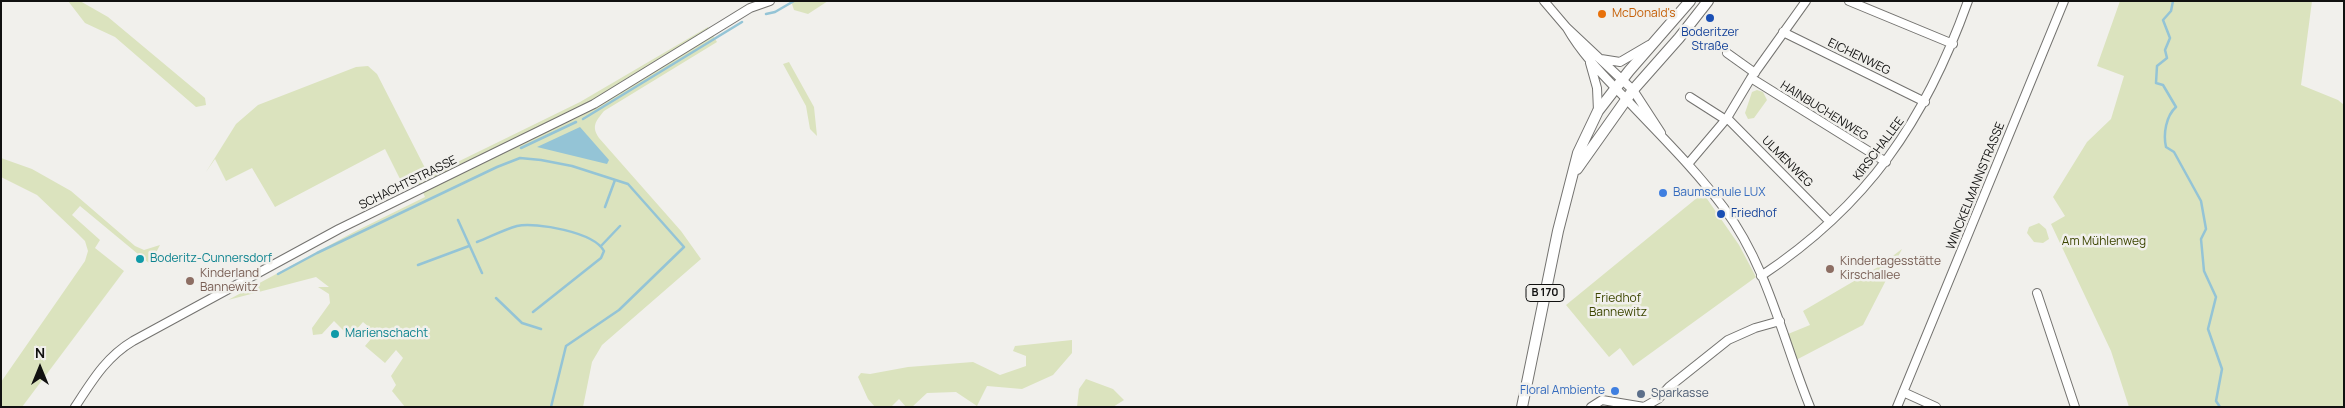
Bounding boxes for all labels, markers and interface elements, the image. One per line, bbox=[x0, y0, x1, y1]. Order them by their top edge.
place label: McDonald's bbox=[1612, 7, 1675, 21]
marker: McDonald's bbox=[1596, 8, 1608, 20]
marker: Boderitzer Straße bbox=[1704, 12, 1716, 24]
place label: Boderitzer Straße bbox=[1681, 26, 1739, 54]
street label: EICHENWEG bbox=[1825, 36, 1893, 78]
street label: HAINBUCHENWEG bbox=[1778, 78, 1870, 144]
street label: KIRSCHALLEE bbox=[1851, 115, 1907, 183]
street label: WINCKELMANNSTRASSE bbox=[1944, 120, 2008, 252]
street label: ULMENWEG bbox=[1759, 134, 1815, 190]
street label: SCHACHTSTRASSE bbox=[357, 153, 459, 213]
place label: Baumschule LUX bbox=[1673, 186, 1766, 200]
marker: Baumschule LUX bbox=[1657, 187, 1669, 199]
place label: Friedhof bbox=[1731, 207, 1777, 221]
marker: Friedhof bbox=[1715, 208, 1727, 220]
park label: Am Mühlenweg bbox=[2062, 235, 2146, 249]
place label: Boderitz-Cunnersdorf bbox=[150, 252, 272, 266]
marker: Boderitz-Cunnersdorf bbox=[134, 253, 146, 265]
place label: Kindertagesstätte Kirschallee bbox=[1840, 255, 1941, 283]
marker: Kindertagesstätte Kirschallee bbox=[1824, 263, 1836, 275]
place label: Kinderland Bannewitz bbox=[200, 267, 259, 295]
marker: Kinderland Bannewitz bbox=[184, 275, 196, 287]
road number: B 170 bbox=[1526, 284, 1564, 302]
park label: Friedhof Bannewitz bbox=[1589, 292, 1647, 320]
place label: Marienschacht bbox=[345, 327, 428, 341]
marker: Marienschacht bbox=[329, 328, 341, 340]
north arrow bbox=[15, 343, 65, 393]
text: N bbox=[35, 343, 45, 362]
place label: Floral Ambiente bbox=[1520, 384, 1605, 398]
marker: Floral Ambiente bbox=[1609, 385, 1621, 397]
place label: Sparkasse bbox=[1651, 387, 1709, 401]
marker: Sparkasse bbox=[1635, 388, 1647, 400]

